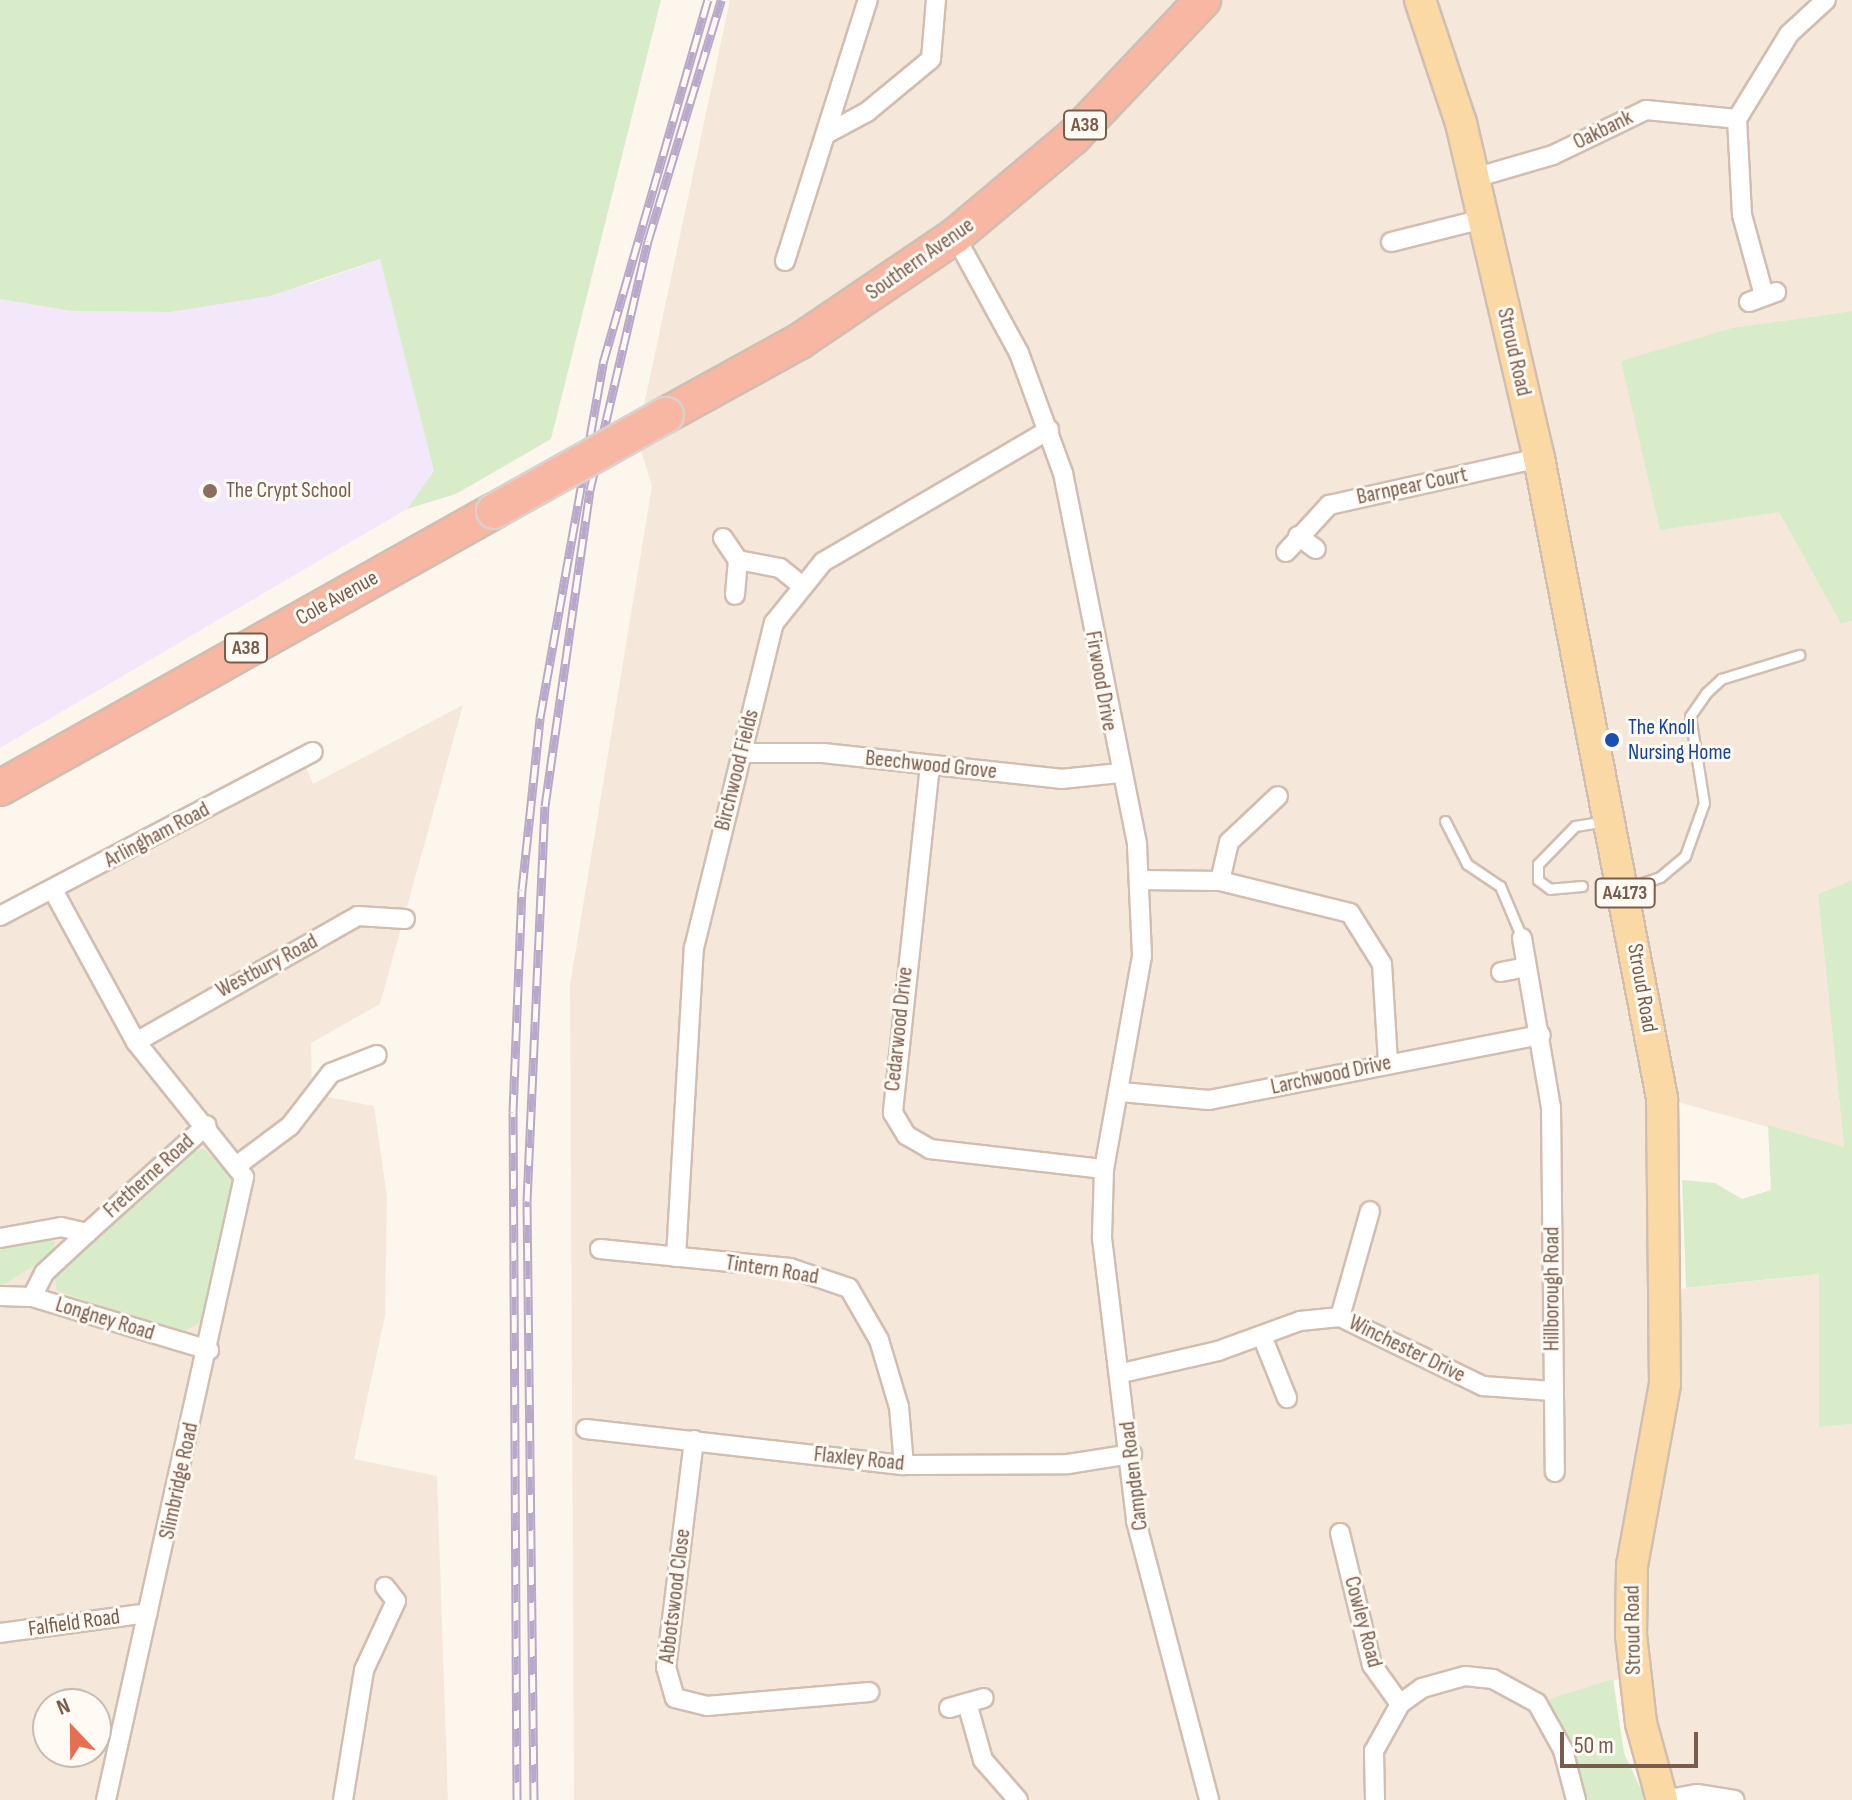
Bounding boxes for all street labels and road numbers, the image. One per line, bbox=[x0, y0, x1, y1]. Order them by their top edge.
street label: Oakbank bbox=[1569, 104, 1637, 156]
road number: A38 bbox=[1063, 109, 1107, 141]
street label: Southern Avenue bbox=[861, 212, 979, 306]
street label: Stroud Road bbox=[1491, 305, 1537, 399]
street label: Barnpear Court bbox=[1354, 461, 1470, 511]
street label: Cole Avenue bbox=[291, 565, 383, 631]
street label: Firwood Drive bbox=[1079, 629, 1123, 733]
road number: A38 bbox=[224, 632, 268, 664]
street label: Birchwood Fields bbox=[709, 707, 765, 833]
street label: Beechwood Grove bbox=[864, 745, 998, 785]
street label: Arlingham Road bbox=[100, 796, 214, 874]
road number: A4173 bbox=[1593, 877, 1657, 909]
street label: Westbury Road bbox=[212, 928, 322, 1004]
street label: Stroud Road bbox=[1621, 942, 1663, 1034]
street label: Cedarwood Drive bbox=[879, 965, 919, 1093]
street label: Larchwood Drive bbox=[1268, 1049, 1394, 1101]
street label: Fretherne Road bbox=[98, 1128, 200, 1224]
street label: Hillborough Road bbox=[1539, 1227, 1565, 1351]
street label: Tintern Road bbox=[724, 1250, 820, 1290]
street label: Longney Road bbox=[52, 1291, 158, 1347]
street label: Winchester Drive bbox=[1344, 1309, 1470, 1389]
street label: Slimbridge Road bbox=[154, 1420, 204, 1542]
street label: Campden Road bbox=[1114, 1420, 1154, 1532]
street label: Flaxley Road bbox=[813, 1441, 905, 1477]
street label: Abbotswood Close bbox=[654, 1527, 696, 1665]
street label: Cowley Road bbox=[1338, 1574, 1388, 1670]
street label: Stroud Road bbox=[1619, 1585, 1647, 1675]
street label: Falfield Road bbox=[26, 1604, 122, 1642]

